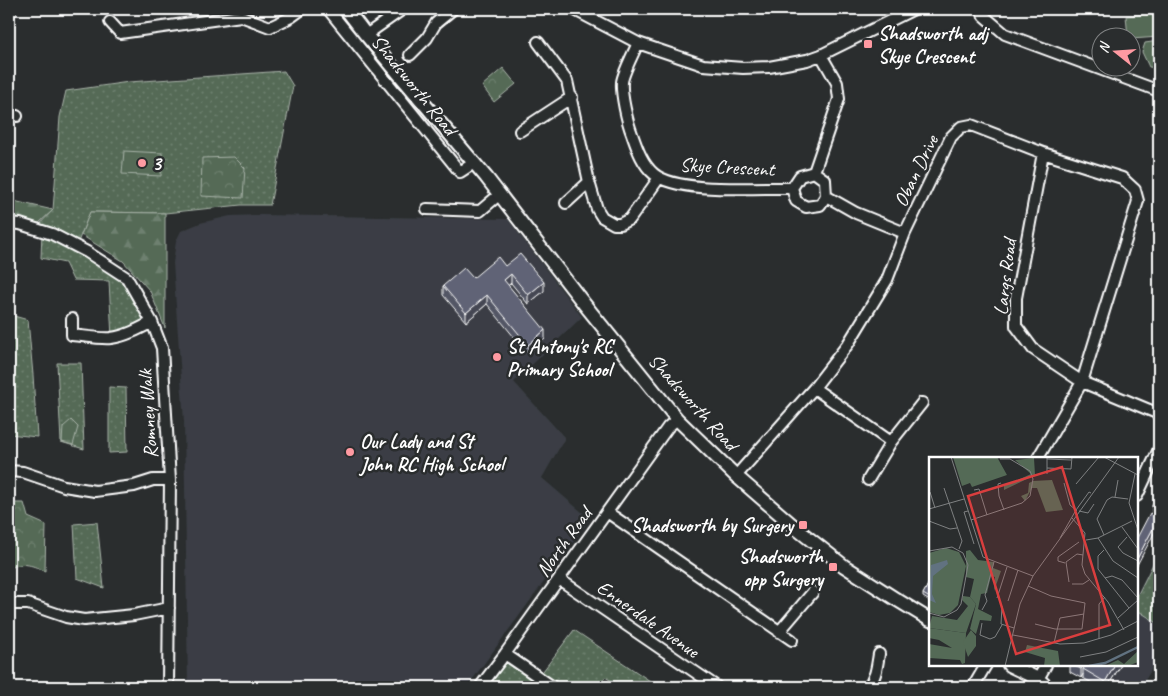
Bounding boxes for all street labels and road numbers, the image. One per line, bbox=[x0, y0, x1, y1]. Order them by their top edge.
street label: Shadsworth Road bbox=[366, 30, 464, 143]
street label: Oban Drive bbox=[888, 130, 945, 211]
street label: Skye Crescent bbox=[679, 152, 777, 182]
street label: Largs Road bbox=[988, 235, 1022, 316]
street label: Shadsworth Road bbox=[643, 348, 745, 458]
street label: Romney Walk bbox=[132, 367, 164, 459]
street label: North Road bbox=[530, 500, 599, 582]
street label: Ennerdale Avenue bbox=[592, 575, 705, 664]

